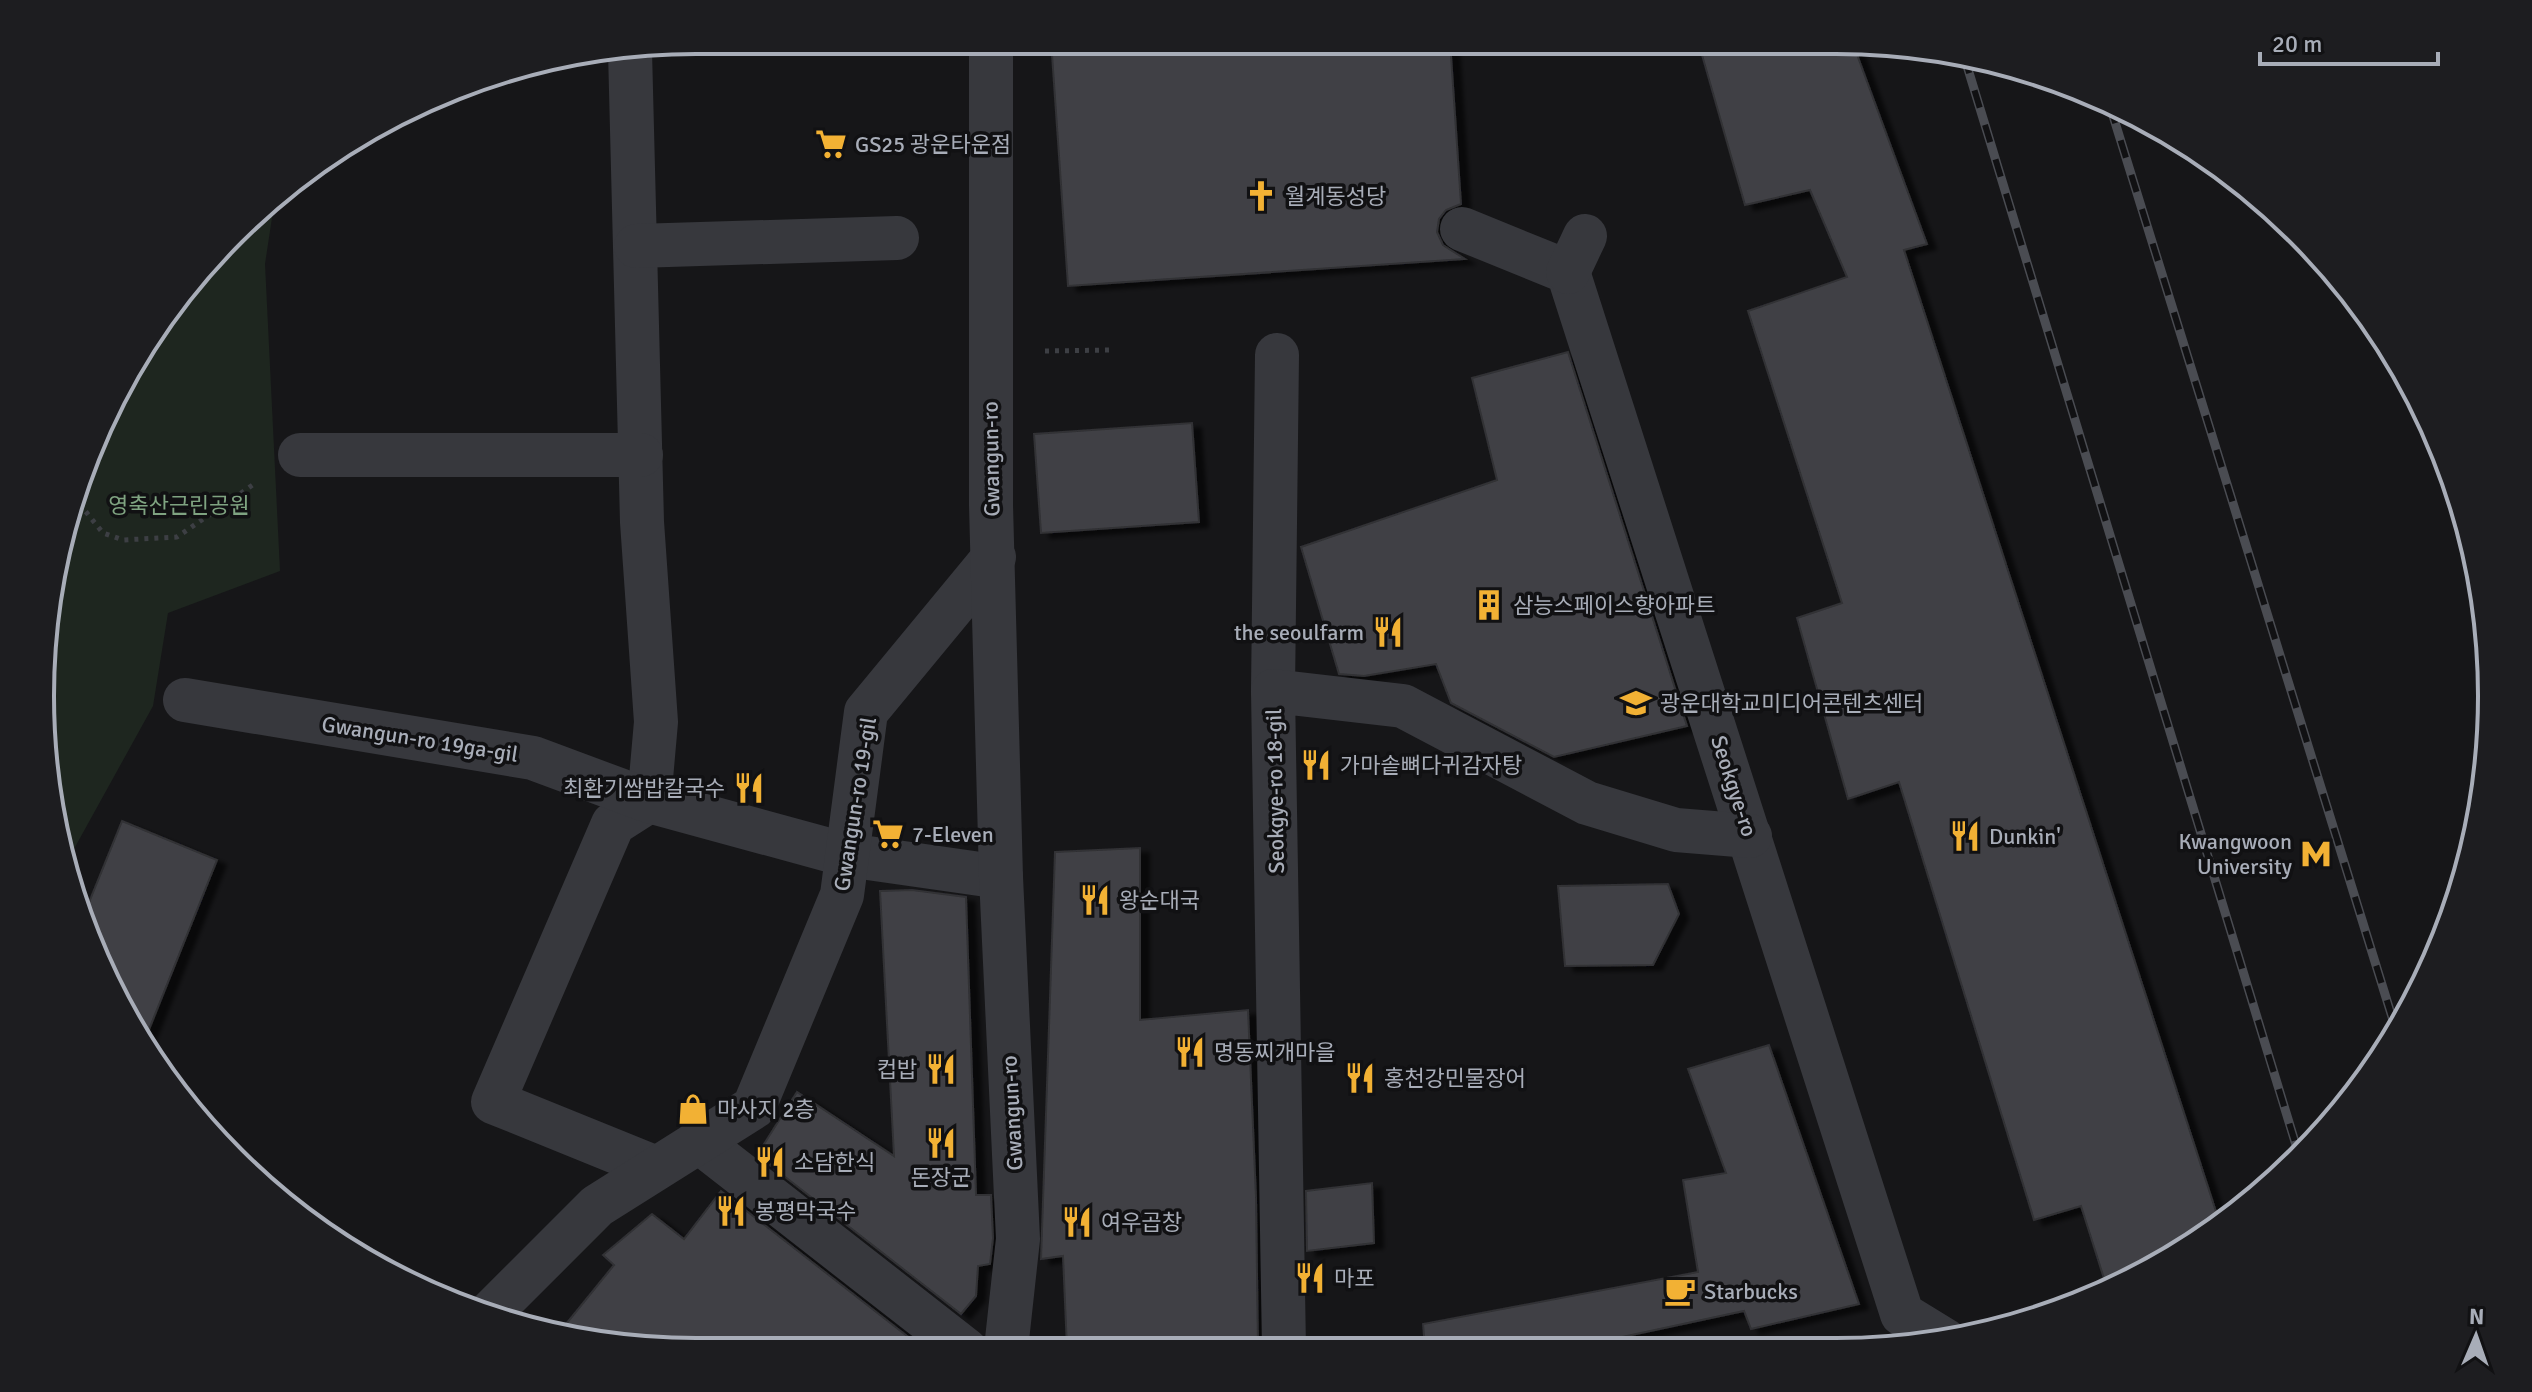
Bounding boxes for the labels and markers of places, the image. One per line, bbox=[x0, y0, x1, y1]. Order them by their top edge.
supermarket icon: GS25 광운타운점 bbox=[814, 127, 848, 161]
place label: GS25 광운타운점 bbox=[855, 131, 1011, 158]
church icon: 월계동성당 bbox=[1244, 179, 1278, 213]
place label: 월계동성당 bbox=[1285, 183, 1386, 210]
building icon: 삼능스페이스향아파트 bbox=[1472, 588, 1506, 622]
place label: 삼능스페이스향아파트 bbox=[1513, 592, 1715, 619]
restaurant icon: the seoulfarm bbox=[1371, 615, 1405, 649]
place label: the seoulfarm bbox=[1234, 619, 1364, 646]
school or university icon: 광운대학교미디어콘텐츠센터 bbox=[1619, 686, 1653, 720]
place label: 광운대학교미디어콘텐츠센터 bbox=[1660, 690, 1923, 717]
restaurant icon: 가마솥뼈다귀감자탕 bbox=[1299, 748, 1333, 782]
place label: 가마솥뼈다귀감자탕 bbox=[1340, 752, 1522, 779]
restaurant icon: 최환기쌈밥칼국수 bbox=[732, 771, 766, 805]
place label: 최환기쌈밥칼국수 bbox=[563, 775, 725, 802]
supermarket icon: 7-Eleven bbox=[871, 817, 905, 851]
restaurant icon: Dunkin' bbox=[1948, 819, 1982, 853]
place label: 7-Eleven bbox=[912, 821, 994, 848]
place label: Dunkin' bbox=[1989, 823, 2061, 850]
place label: Kwangwoon University bbox=[2178, 828, 2293, 880]
metro station icon: Kwangwoon University bbox=[2299, 837, 2333, 871]
restaurant icon: 왕순대국 bbox=[1078, 883, 1112, 917]
place label: 왕순대국 bbox=[1119, 887, 1200, 914]
restaurant icon: 명동찌개마을 bbox=[1173, 1035, 1207, 1069]
place label: 명동찌개마을 bbox=[1214, 1039, 1335, 1066]
restaurant icon: 컵밥 bbox=[924, 1052, 958, 1086]
place label: 컵밥 bbox=[877, 1056, 917, 1083]
restaurant icon: 홍천강민물장어 bbox=[1343, 1061, 1377, 1095]
place label: 홍천강민물장어 bbox=[1384, 1065, 1526, 1092]
shop icon: 마사지 2층 bbox=[676, 1092, 710, 1126]
place label: 마사지 2층 bbox=[717, 1096, 815, 1123]
restaurant icon: 돈장군 bbox=[924, 1126, 958, 1160]
restaurant icon: 소담한식 bbox=[753, 1145, 787, 1179]
place label: 소담한식 bbox=[794, 1149, 875, 1176]
place label: 돈장군 bbox=[911, 1164, 971, 1191]
restaurant icon: 봉평막국수 bbox=[714, 1194, 748, 1228]
place label: 봉평막국수 bbox=[755, 1198, 856, 1225]
restaurant icon: 여우곱창 bbox=[1060, 1205, 1094, 1239]
place label: 여우곱창 bbox=[1101, 1209, 1182, 1236]
restaurant icon: 마포 bbox=[1293, 1261, 1327, 1295]
place label: 마포 bbox=[1334, 1265, 1374, 1292]
cafe icon: Starbucks bbox=[1663, 1274, 1697, 1308]
place label: Starbucks bbox=[1704, 1278, 1798, 1305]

